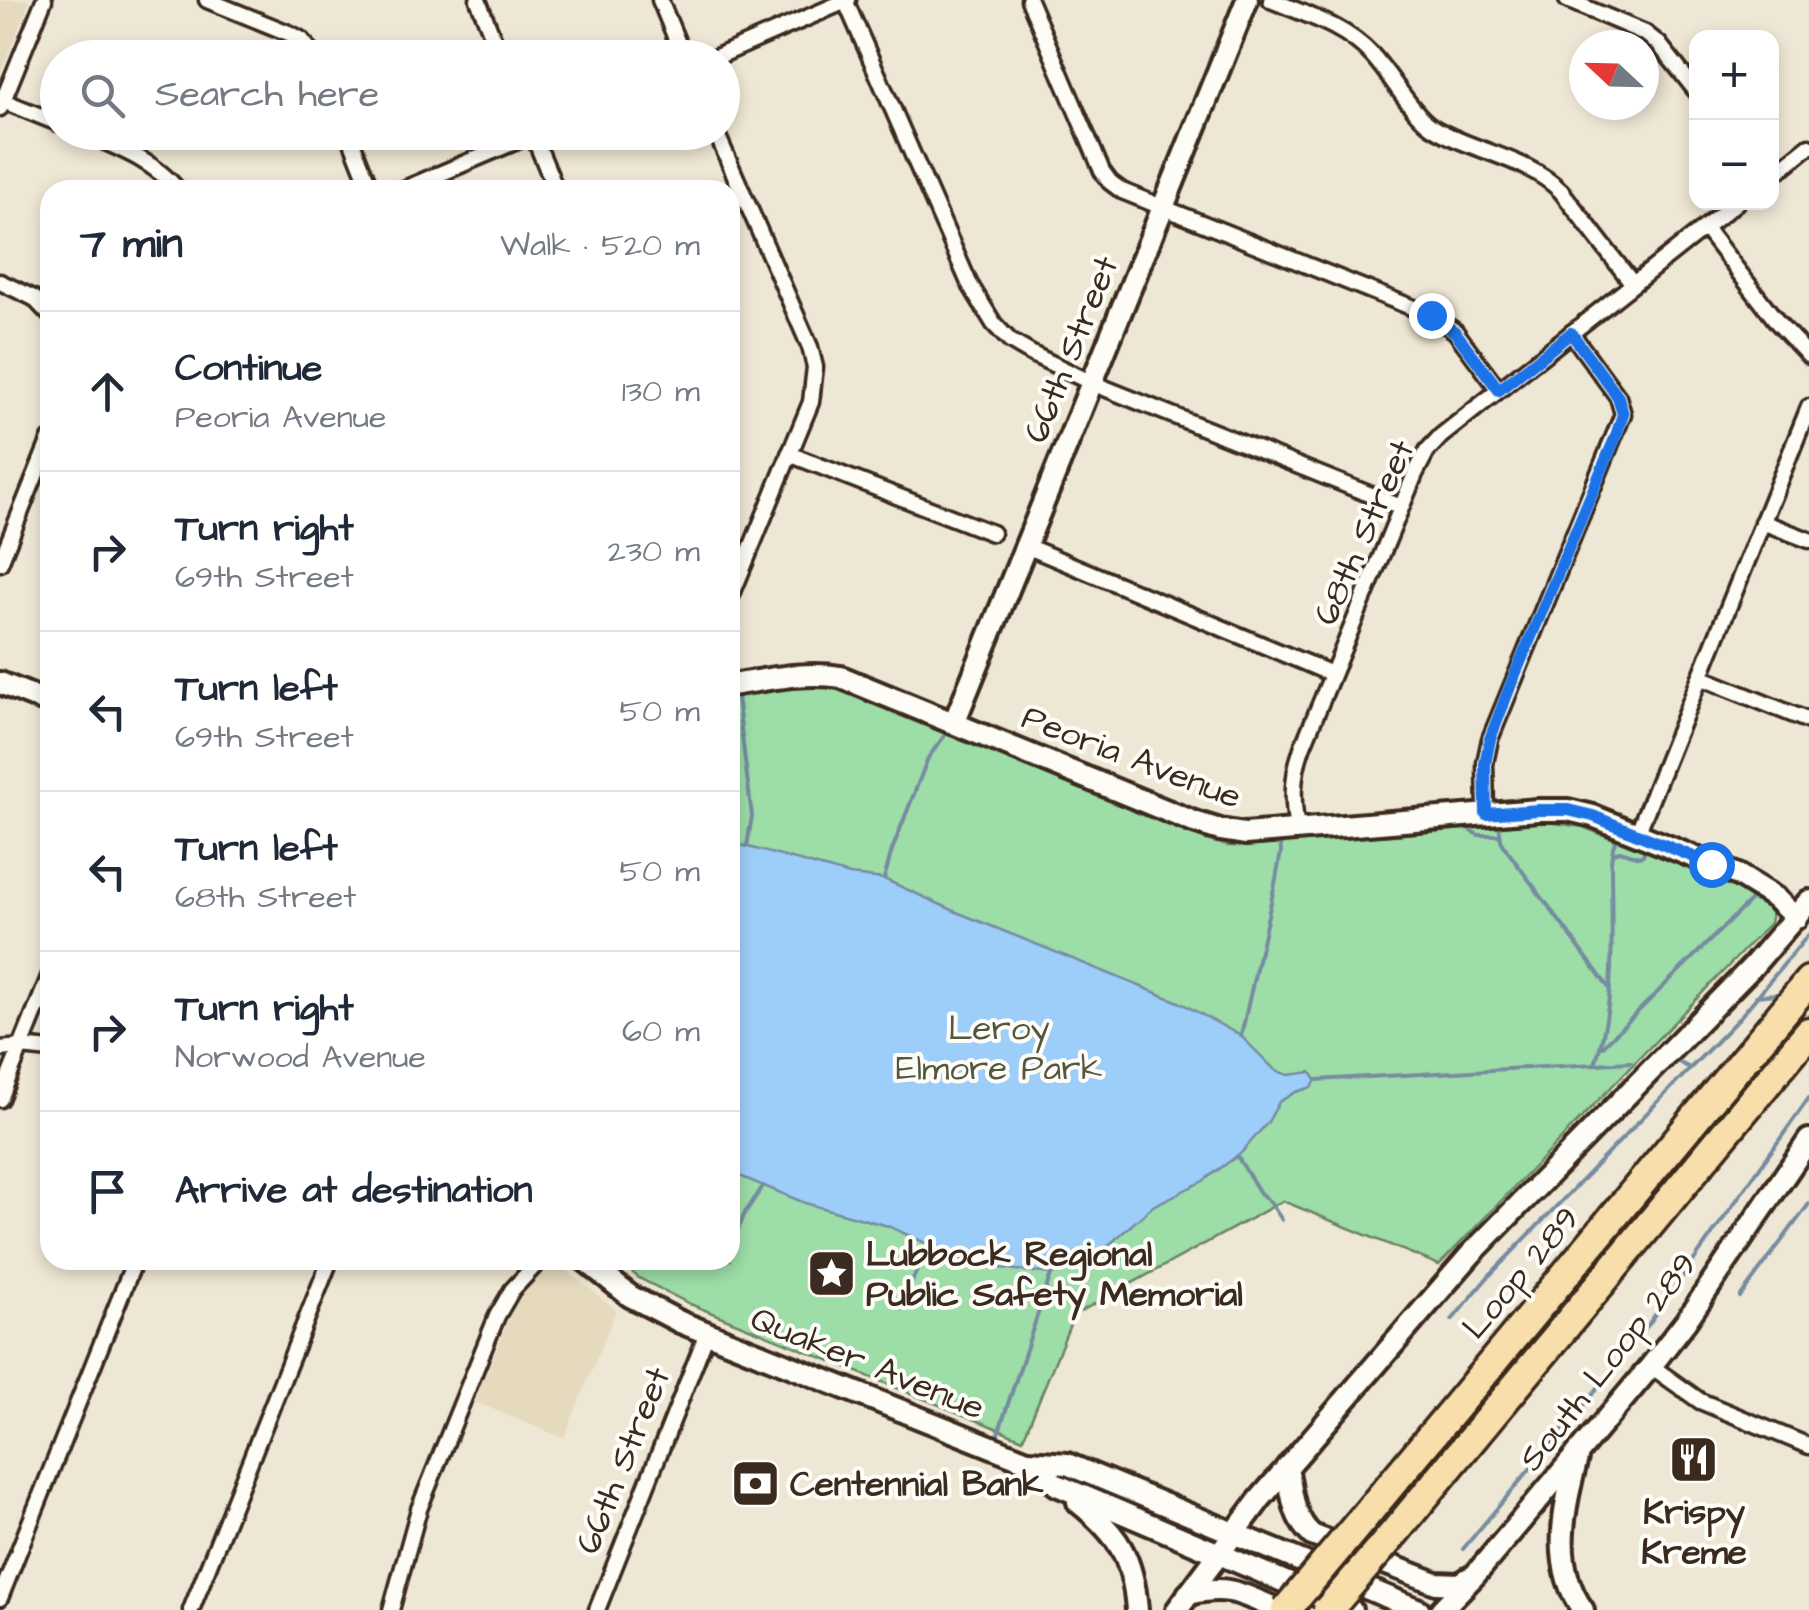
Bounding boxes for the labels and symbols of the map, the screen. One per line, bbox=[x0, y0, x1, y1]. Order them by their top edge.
north arrow bbox=[1569, 30, 1659, 120]
street label: 66th Street bbox=[1012, 249, 1131, 450]
route end bbox=[1409, 293, 1455, 339]
street label: 68th Street bbox=[1302, 432, 1427, 633]
street label: Peoria Avenue bbox=[1015, 693, 1248, 822]
route start bbox=[1689, 842, 1735, 888]
park label: Leroy Elmore Park bbox=[896, 1004, 1102, 1093]
street label: Loop 289 bbox=[1451, 1196, 1591, 1350]
place label: Lubbock Regional Public Safety Memorial bbox=[866, 1230, 1243, 1321]
street label: South Loop 289 bbox=[1507, 1242, 1709, 1481]
place icon: Lubbock Regional Public Safety Memorial bbox=[805, 1247, 857, 1299]
street label: Quaker Avenue bbox=[743, 1294, 992, 1433]
street label: 66th Street bbox=[564, 1360, 683, 1561]
restaurant icon: Krispy Kreme bbox=[1668, 1433, 1720, 1485]
bank icon: Centennial Bank bbox=[729, 1457, 781, 1509]
place label: Centennial Bank bbox=[790, 1460, 1044, 1509]
place label: Krispy Kreme bbox=[1641, 1488, 1747, 1577]

